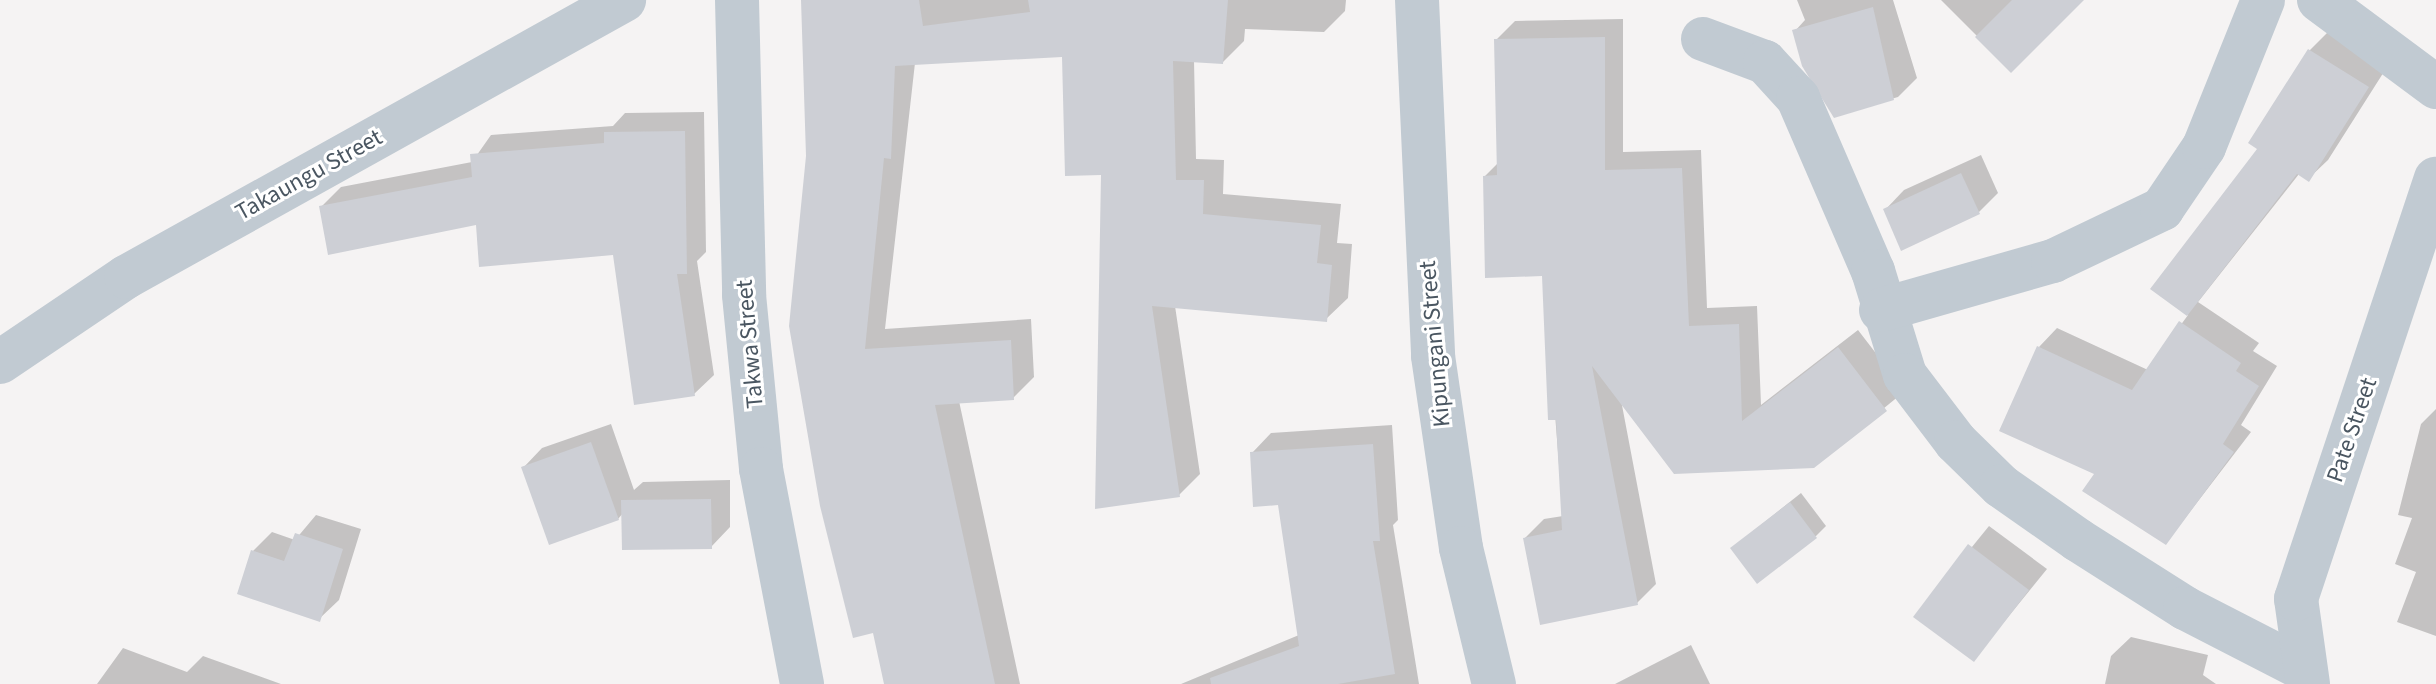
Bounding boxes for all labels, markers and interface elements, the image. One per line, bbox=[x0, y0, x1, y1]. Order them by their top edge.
street label: Takaungu Street bbox=[231, 123, 387, 227]
street label: Kipungani Street bbox=[1413, 260, 1457, 428]
street label: Takwa Street bbox=[730, 278, 770, 410]
street label: Pate Street bbox=[2321, 374, 2383, 486]

